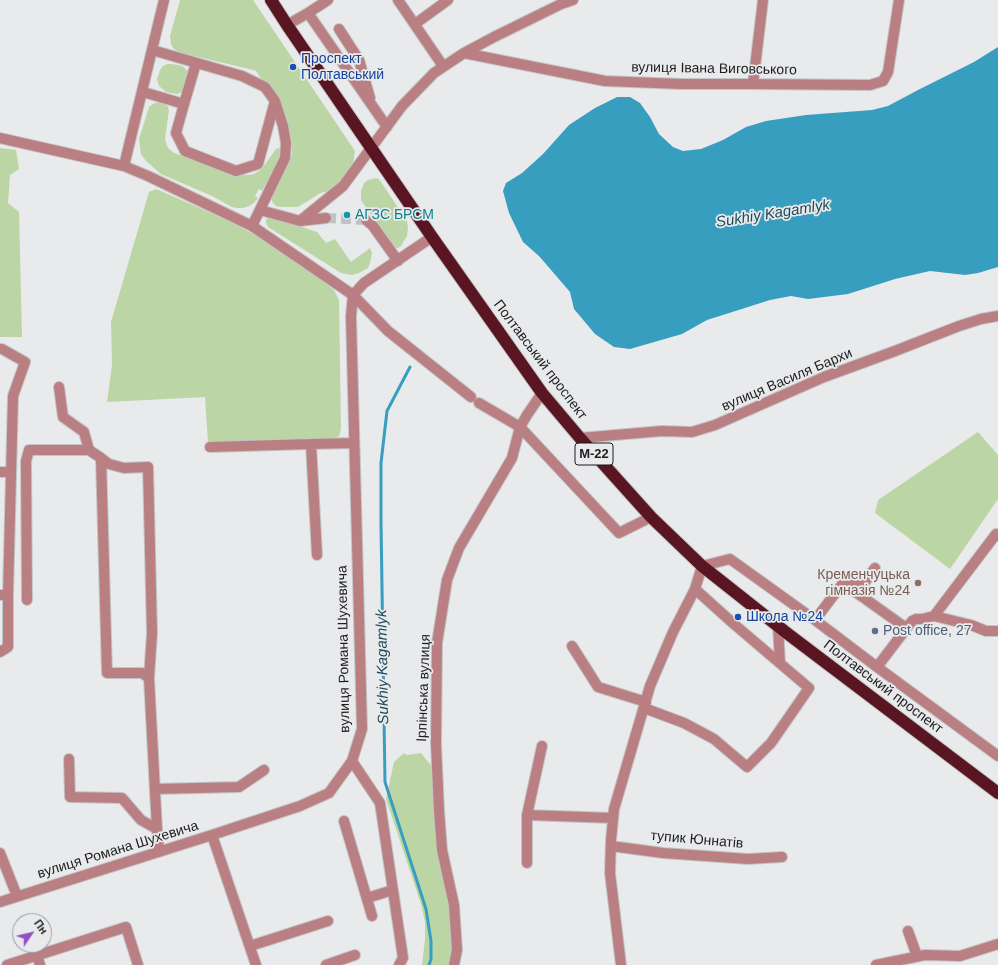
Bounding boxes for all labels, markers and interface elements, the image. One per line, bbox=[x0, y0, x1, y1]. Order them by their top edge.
place label: Проспект Полтавський bbox=[301, 51, 384, 84]
street label: вулиця Івана Виговського bbox=[631, 59, 797, 79]
marker: Проспект Полтавський bbox=[288, 62, 298, 72]
water label: Sukhiy Kagamlyk bbox=[715, 196, 831, 232]
place label: АГЗС БРСМ bbox=[355, 207, 434, 223]
marker: АГЗС БРСМ bbox=[342, 210, 352, 220]
street label: Полтавський проспект bbox=[490, 297, 590, 423]
street label: вулиця Василя Бархи bbox=[719, 345, 855, 415]
road number: М-22 bbox=[575, 443, 613, 465]
street label: вулиця Романа Шухевича bbox=[334, 565, 354, 733]
place label: Кременчуцька гімназія №24 bbox=[817, 567, 910, 600]
marker: Кременчуцька гімназія №24 bbox=[913, 578, 923, 588]
water label: Sukhiy Kagamlyk bbox=[373, 609, 393, 725]
place label: Школа №24 bbox=[746, 609, 823, 625]
marker: Школа №24 bbox=[733, 612, 743, 622]
place label: Post office, 27 bbox=[883, 623, 971, 639]
marker: Post office, 27 bbox=[870, 626, 880, 636]
street label: Ірпінська вулиця bbox=[414, 634, 434, 742]
street label: Полтавський проспект bbox=[820, 637, 946, 737]
street label: вулиця Романа Шухевича bbox=[35, 817, 201, 883]
street label: тупик Юннатів bbox=[650, 828, 744, 852]
north arrow bbox=[12, 913, 52, 953]
text: Пн bbox=[32, 917, 50, 936]

